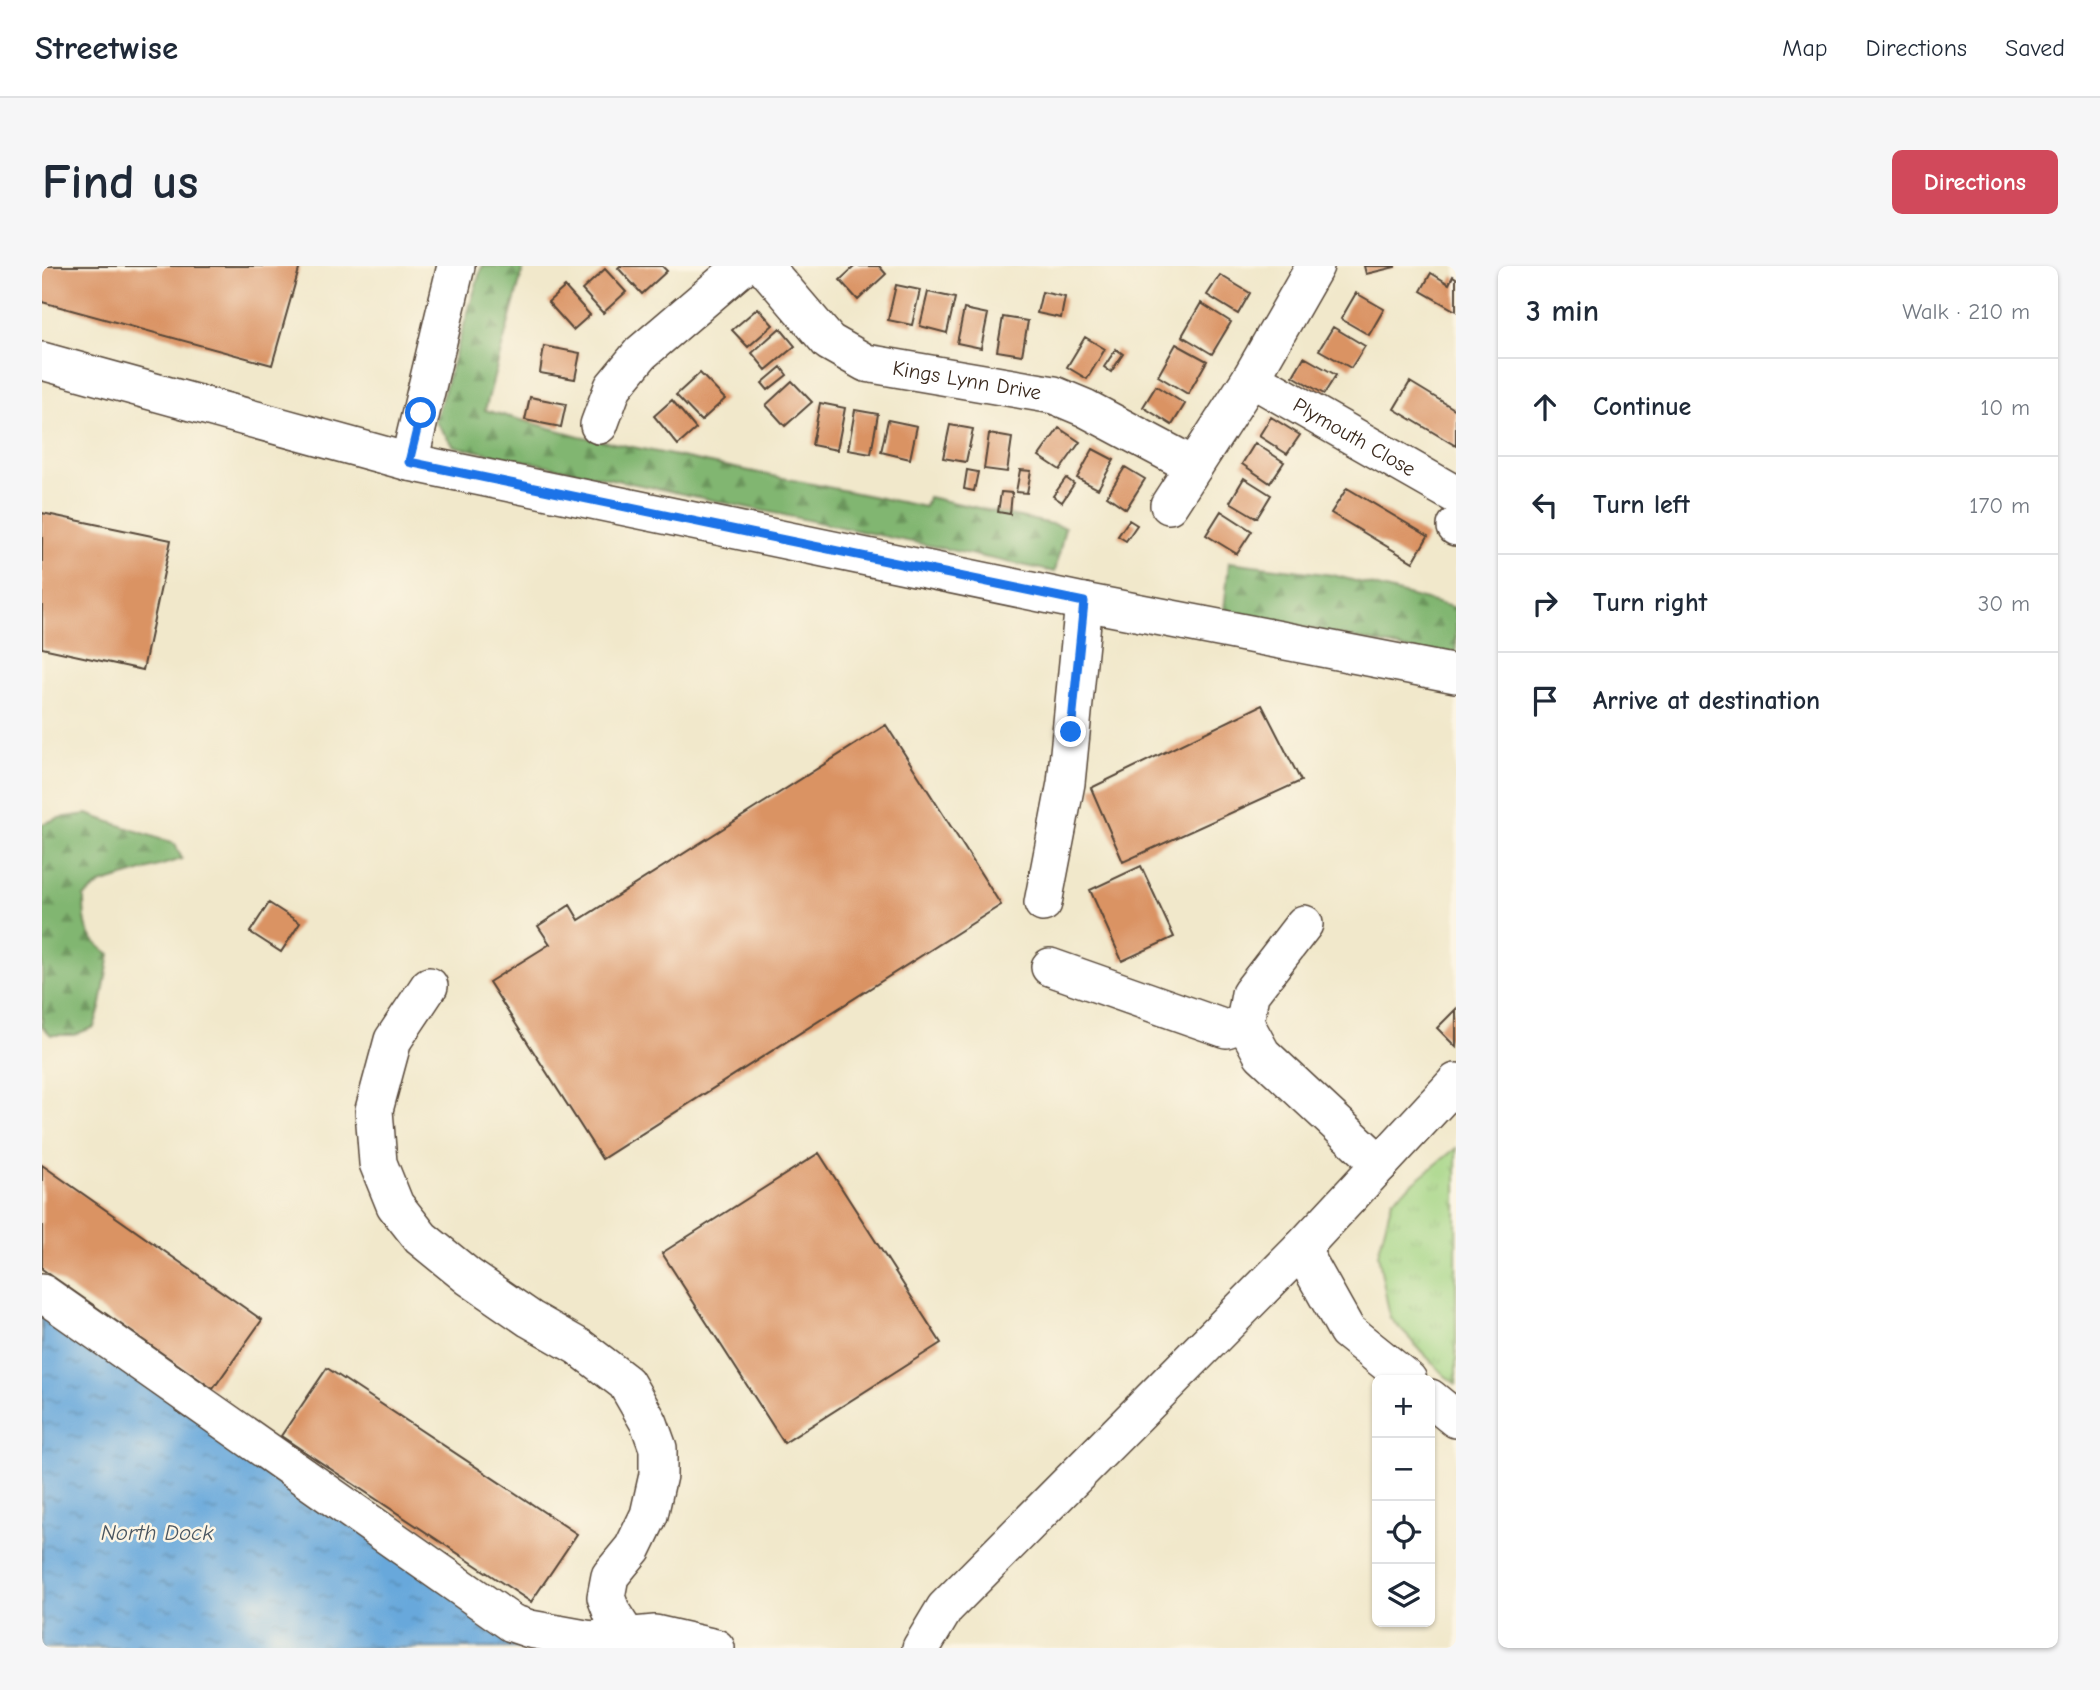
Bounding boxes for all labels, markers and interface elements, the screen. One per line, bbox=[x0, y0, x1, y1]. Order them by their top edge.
text: Streetwise bbox=[35, 29, 178, 67]
text: Map bbox=[1782, 34, 1828, 62]
text: Directions bbox=[1866, 34, 1967, 62]
text: Saved bbox=[2005, 34, 2065, 62]
button: Directions bbox=[1892, 150, 2058, 214]
text: Find us bbox=[42, 154, 198, 210]
text: 3 min bbox=[1526, 294, 1599, 329]
text: Walk · 210 m bbox=[1902, 298, 2030, 325]
street label: Kings Lynn Drive bbox=[891, 356, 1043, 405]
icon: ahead bbox=[1526, 388, 1564, 426]
text: Continue bbox=[1593, 392, 1691, 422]
street label: Plymouth Close bbox=[1289, 393, 1420, 481]
text: 10 m bbox=[1980, 394, 2030, 421]
route start bbox=[405, 397, 436, 428]
icon: left bbox=[1526, 486, 1564, 524]
text: Turn left bbox=[1593, 490, 1690, 520]
text: 170 m bbox=[1969, 492, 2030, 519]
icon: right bbox=[1526, 584, 1564, 622]
text: Turn right bbox=[1593, 588, 1707, 618]
text: 30 m bbox=[1978, 590, 2030, 617]
icon: arrive bbox=[1526, 682, 1564, 720]
text: Arrive at destination bbox=[1593, 686, 1820, 716]
route end bbox=[1055, 716, 1086, 747]
map controls bbox=[1372, 1375, 1435, 1627]
button: + bbox=[1372, 1375, 1435, 1438]
button: − bbox=[1372, 1438, 1435, 1501]
button: locate bbox=[1372, 1501, 1435, 1564]
water label: North Dock bbox=[101, 1519, 214, 1546]
button: layers bbox=[1372, 1564, 1435, 1627]

